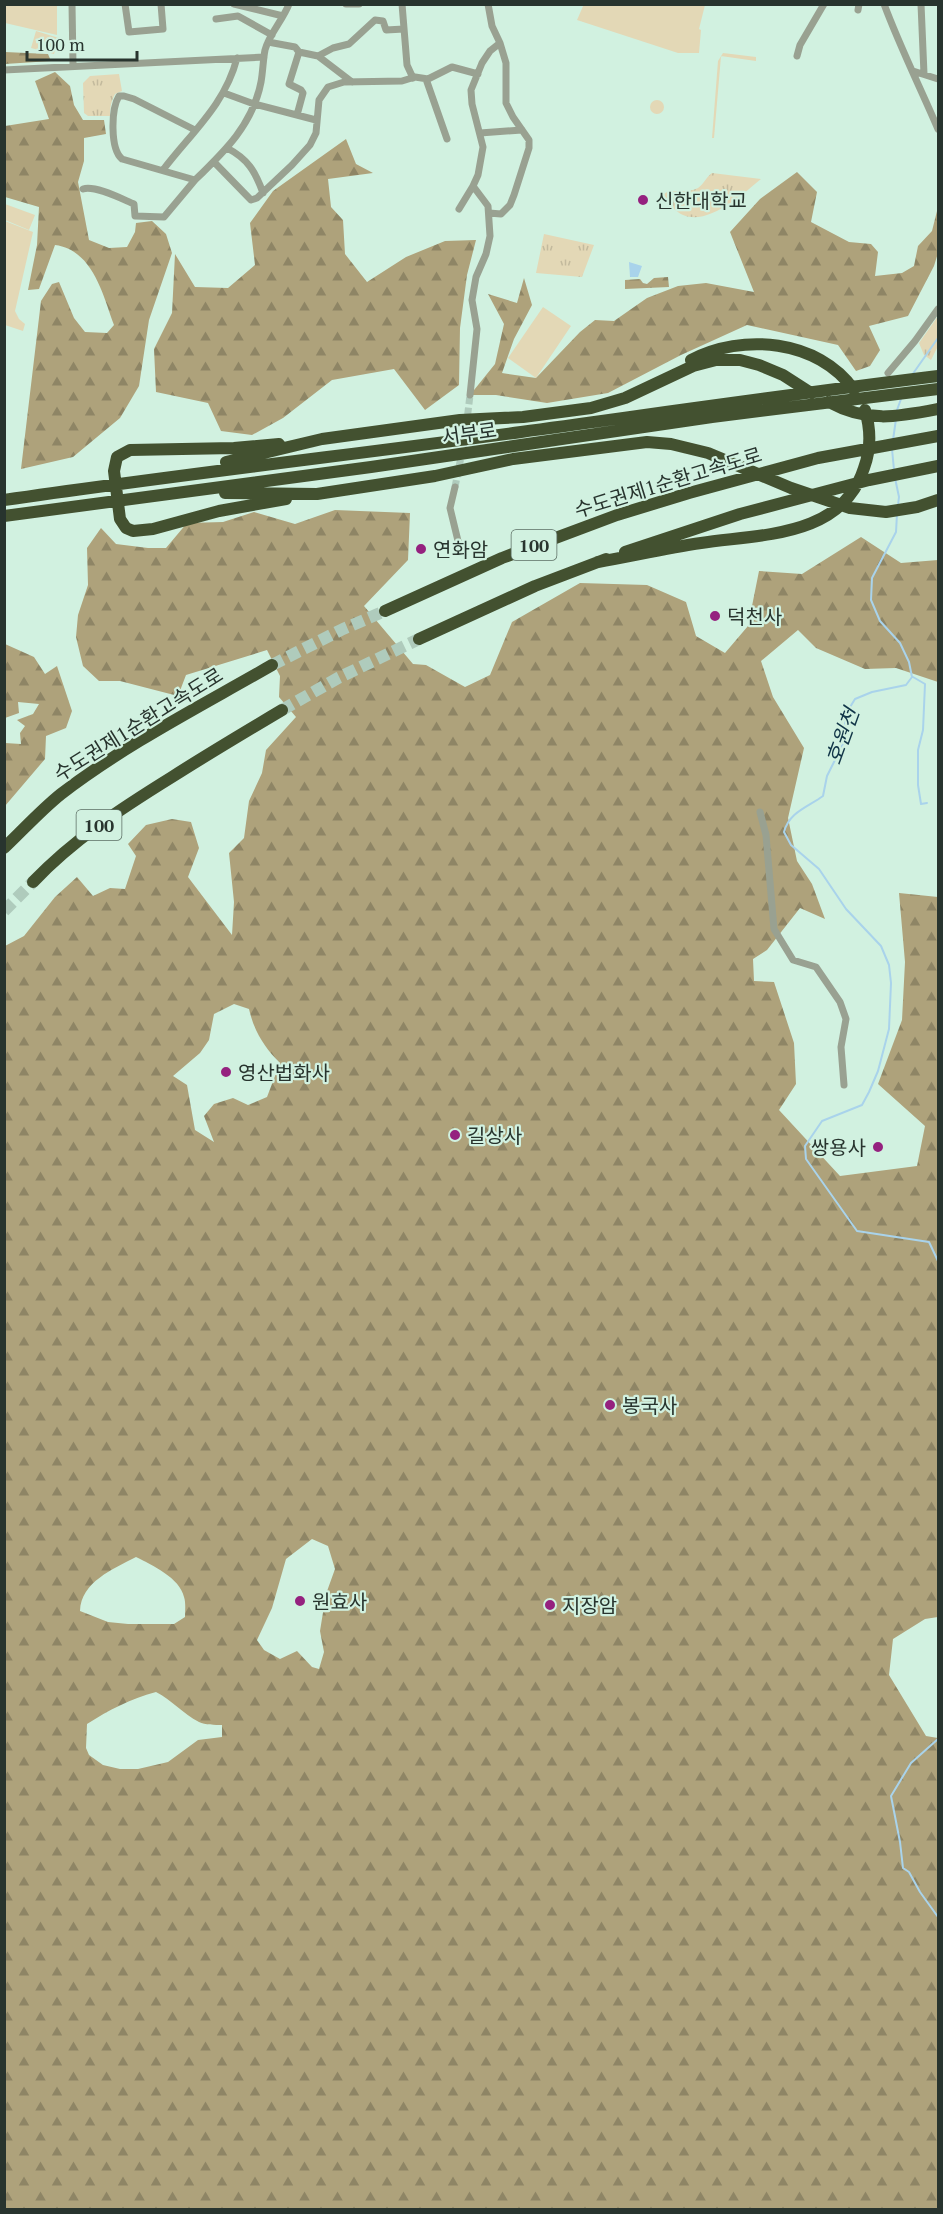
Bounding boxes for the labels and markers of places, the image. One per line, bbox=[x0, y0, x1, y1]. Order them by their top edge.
place label: 신한대학교 bbox=[655, 187, 747, 214]
marker: 신한대학교 bbox=[636, 193, 650, 207]
place label: 연화암 bbox=[433, 536, 488, 563]
marker: 연화암 bbox=[414, 542, 428, 556]
place label: 덕천사 bbox=[727, 603, 782, 630]
marker: 덕천사 bbox=[708, 609, 722, 623]
place label: 영산법화사 bbox=[238, 1059, 330, 1086]
marker: 영산법화사 bbox=[219, 1065, 233, 1079]
place label: 길상사 bbox=[467, 1122, 522, 1149]
marker: 길상사 bbox=[448, 1128, 462, 1142]
place label: 쌍용사 bbox=[811, 1134, 866, 1161]
marker: 쌍용사 bbox=[871, 1140, 885, 1154]
place label: 봉국사 bbox=[622, 1392, 677, 1419]
marker: 봉국사 bbox=[603, 1398, 617, 1412]
place label: 원효사 bbox=[312, 1588, 367, 1615]
place label: 지장암 bbox=[562, 1592, 617, 1619]
marker: 원효사 bbox=[293, 1594, 307, 1608]
marker: 지장암 bbox=[543, 1598, 557, 1612]

